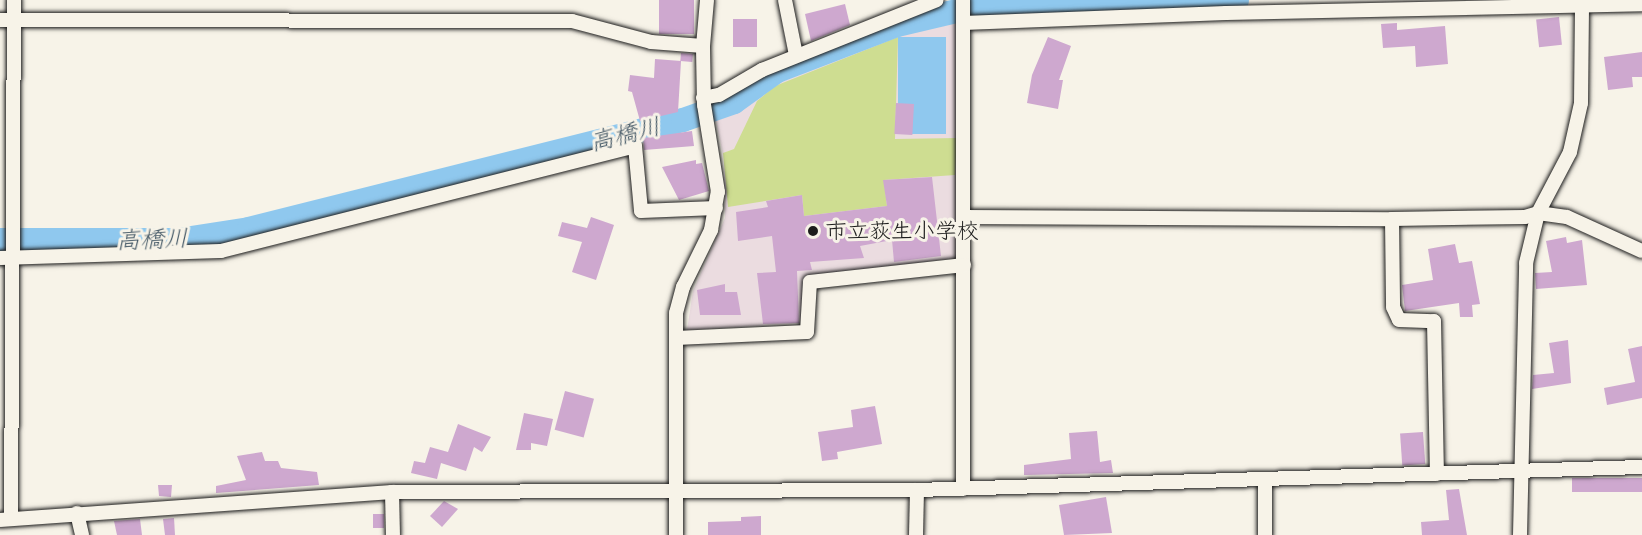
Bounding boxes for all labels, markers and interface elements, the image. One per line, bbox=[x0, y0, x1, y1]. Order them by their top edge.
water label: 高橋川 bbox=[587, 111, 663, 157]
place label: 市立荻生小学校 bbox=[825, 218, 979, 244]
water label: 高橋川 bbox=[116, 223, 188, 255]
marker: 市立荻生小学校 bbox=[806, 224, 820, 238]

